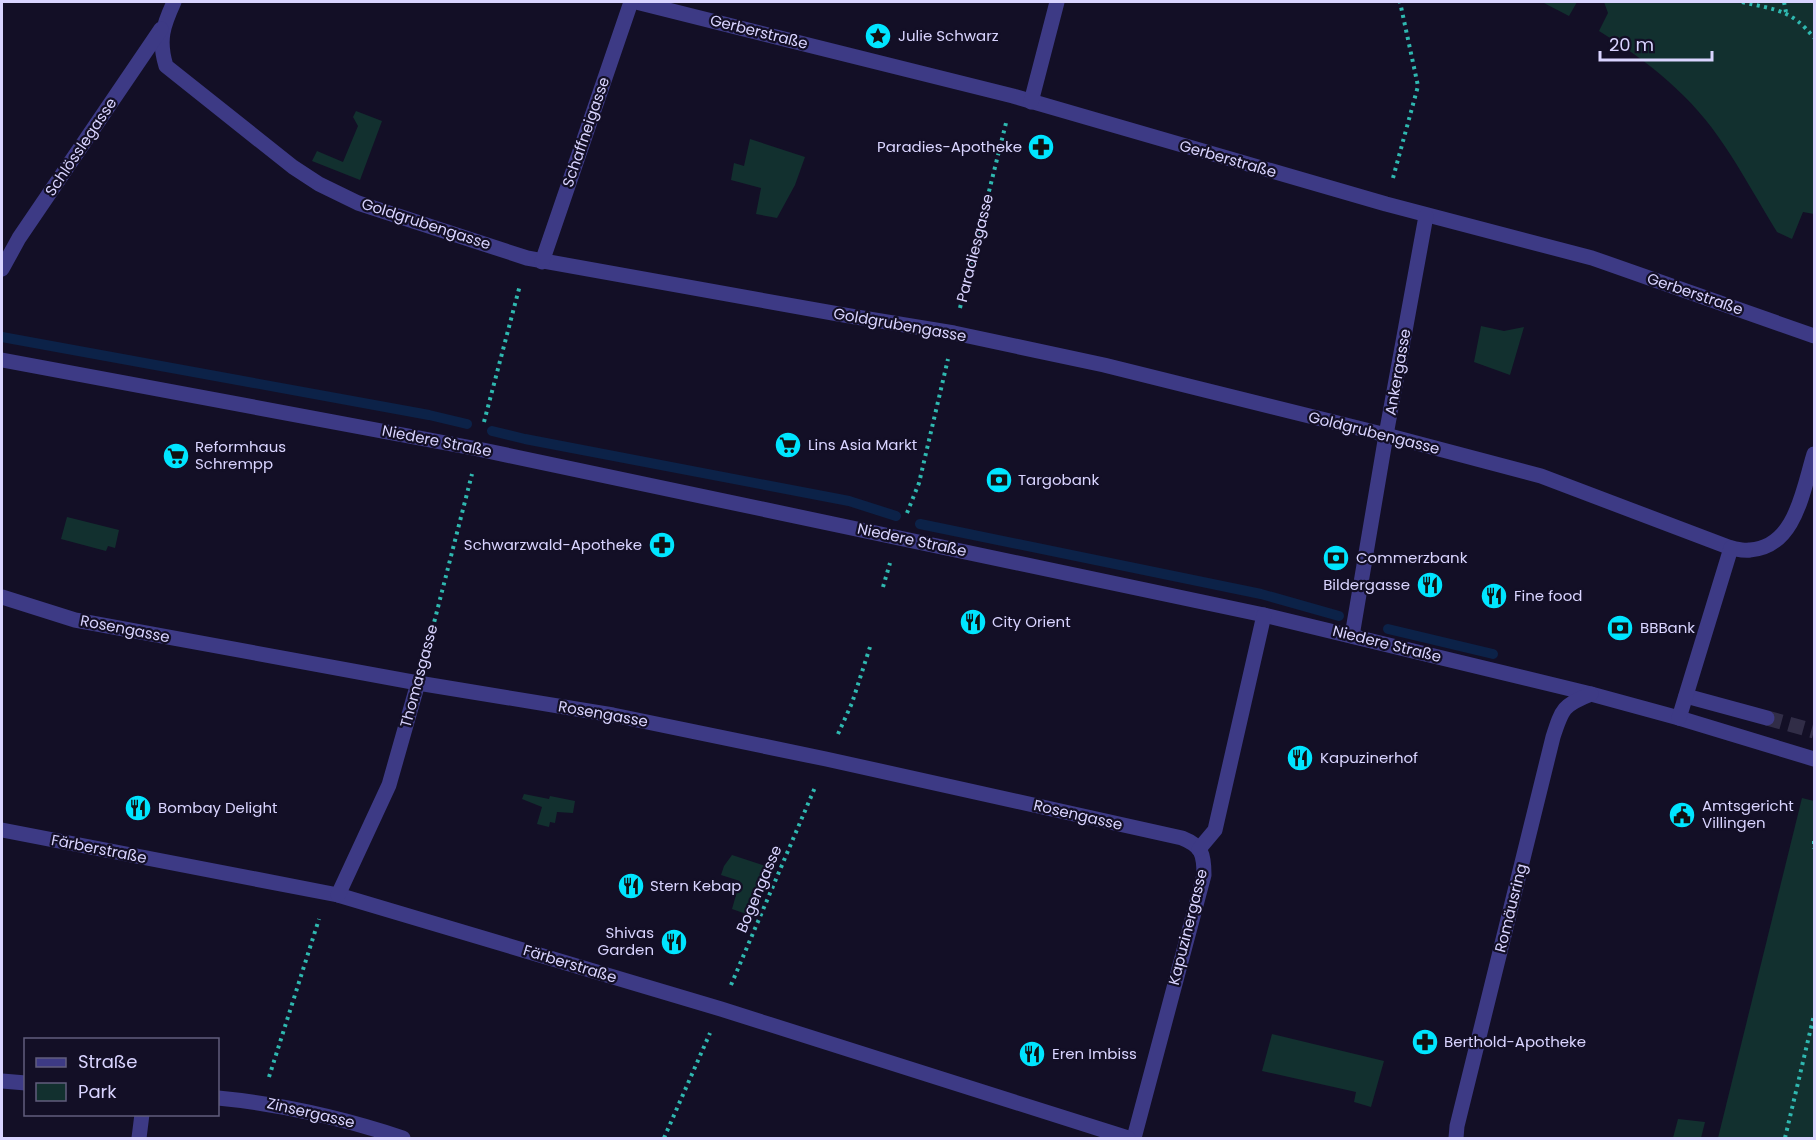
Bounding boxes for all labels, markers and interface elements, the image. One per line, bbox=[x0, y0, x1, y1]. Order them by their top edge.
street label: Gerberstraße bbox=[708, 9, 810, 54]
place icon: Julie Schwarz bbox=[863, 21, 893, 51]
scale bar bbox=[1600, 24, 1712, 62]
place label: Julie Schwarz bbox=[898, 25, 999, 46]
text: 20 m bbox=[1609, 32, 1654, 57]
street label: Schaffneigasse bbox=[557, 74, 614, 190]
street label: Schlösslegasse bbox=[40, 93, 121, 200]
pharmacy icon: Paradies-Apotheke bbox=[1026, 132, 1056, 162]
street label: Gerberstraße bbox=[1177, 135, 1279, 182]
place label: Paradies-Apotheke bbox=[877, 136, 1022, 157]
street label: Paradiesgasse bbox=[951, 192, 998, 304]
street label: Goldgrubengasse bbox=[359, 193, 493, 254]
street label: Gerberstraße bbox=[1644, 267, 1746, 320]
street label: Goldgrubengasse bbox=[832, 302, 968, 347]
street label: Ankergasse bbox=[1380, 327, 1415, 417]
street label: Goldgrubengasse bbox=[1306, 406, 1442, 459]
street label: Niedere Straße bbox=[380, 420, 494, 461]
supermarket icon: Lins Asia Markt bbox=[773, 430, 803, 460]
place label: Lins Asia Markt bbox=[808, 434, 917, 455]
place label: Reformhaus Schrempp bbox=[195, 436, 286, 474]
supermarket icon: Reformhaus Schrempp bbox=[161, 441, 191, 471]
bank icon: Targobank bbox=[984, 465, 1014, 495]
place label: Targobank bbox=[1018, 469, 1099, 490]
street label: Niedere Straße bbox=[855, 518, 969, 561]
pharmacy icon: Schwarzwald-Apotheke bbox=[647, 530, 677, 560]
place label: Schwarzwald-Apotheke bbox=[464, 534, 642, 555]
bank icon: Commerzbank bbox=[1321, 543, 1351, 573]
place label: Commerzbank bbox=[1356, 547, 1468, 568]
restaurant icon: Bildergasse bbox=[1415, 570, 1445, 600]
place label: Bildergasse bbox=[1323, 574, 1410, 595]
restaurant icon: Fine food bbox=[1479, 581, 1509, 611]
place label: Fine food bbox=[1514, 585, 1582, 606]
restaurant icon: City Orient bbox=[958, 607, 988, 637]
street label: Rosengasse bbox=[79, 610, 172, 647]
place label: City Orient bbox=[992, 611, 1071, 632]
bank icon: BBBank bbox=[1605, 613, 1635, 643]
place label: BBBank bbox=[1640, 617, 1695, 638]
street label: Niedere Straße bbox=[1331, 620, 1444, 667]
street label: Thomasgasse bbox=[395, 622, 442, 730]
street label: Rosengasse bbox=[557, 695, 650, 732]
restaurant icon: Kapuzinerhof bbox=[1285, 743, 1315, 773]
place label: Kapuzinerhof bbox=[1320, 747, 1418, 768]
restaurant icon: Bombay Delight bbox=[123, 793, 153, 823]
street label: Rosengasse bbox=[1032, 794, 1125, 835]
place label: Amtsgericht Villingen bbox=[1702, 795, 1794, 833]
place label: Bombay Delight bbox=[158, 797, 277, 818]
public building icon: Amtsgericht Villingen bbox=[1667, 800, 1697, 830]
street label: Färberstraße bbox=[50, 829, 149, 868]
street label: Bogengasse bbox=[731, 842, 786, 936]
street label: Romäusring bbox=[1489, 861, 1532, 954]
street label: Kapuzinergasse bbox=[1163, 867, 1212, 987]
restaurant icon: Stern Kebap bbox=[616, 871, 646, 901]
place label: Stern Kebap bbox=[650, 875, 741, 896]
place label: Shivas Garden bbox=[598, 922, 654, 960]
restaurant icon: Shivas Garden bbox=[659, 927, 689, 957]
street label: Färberstraße bbox=[521, 939, 620, 988]
pharmacy icon: Berthold-Apotheke bbox=[1410, 1027, 1440, 1057]
place label: Berthold-Apotheke bbox=[1444, 1031, 1586, 1052]
legend bbox=[24, 1038, 219, 1116]
restaurant icon: Eren Imbiss bbox=[1017, 1039, 1047, 1069]
place label: Eren Imbiss bbox=[1052, 1043, 1137, 1064]
text: Straße bbox=[78, 1049, 137, 1074]
text: Park bbox=[78, 1079, 117, 1104]
street label: Zinsergasse bbox=[265, 1092, 357, 1133]

